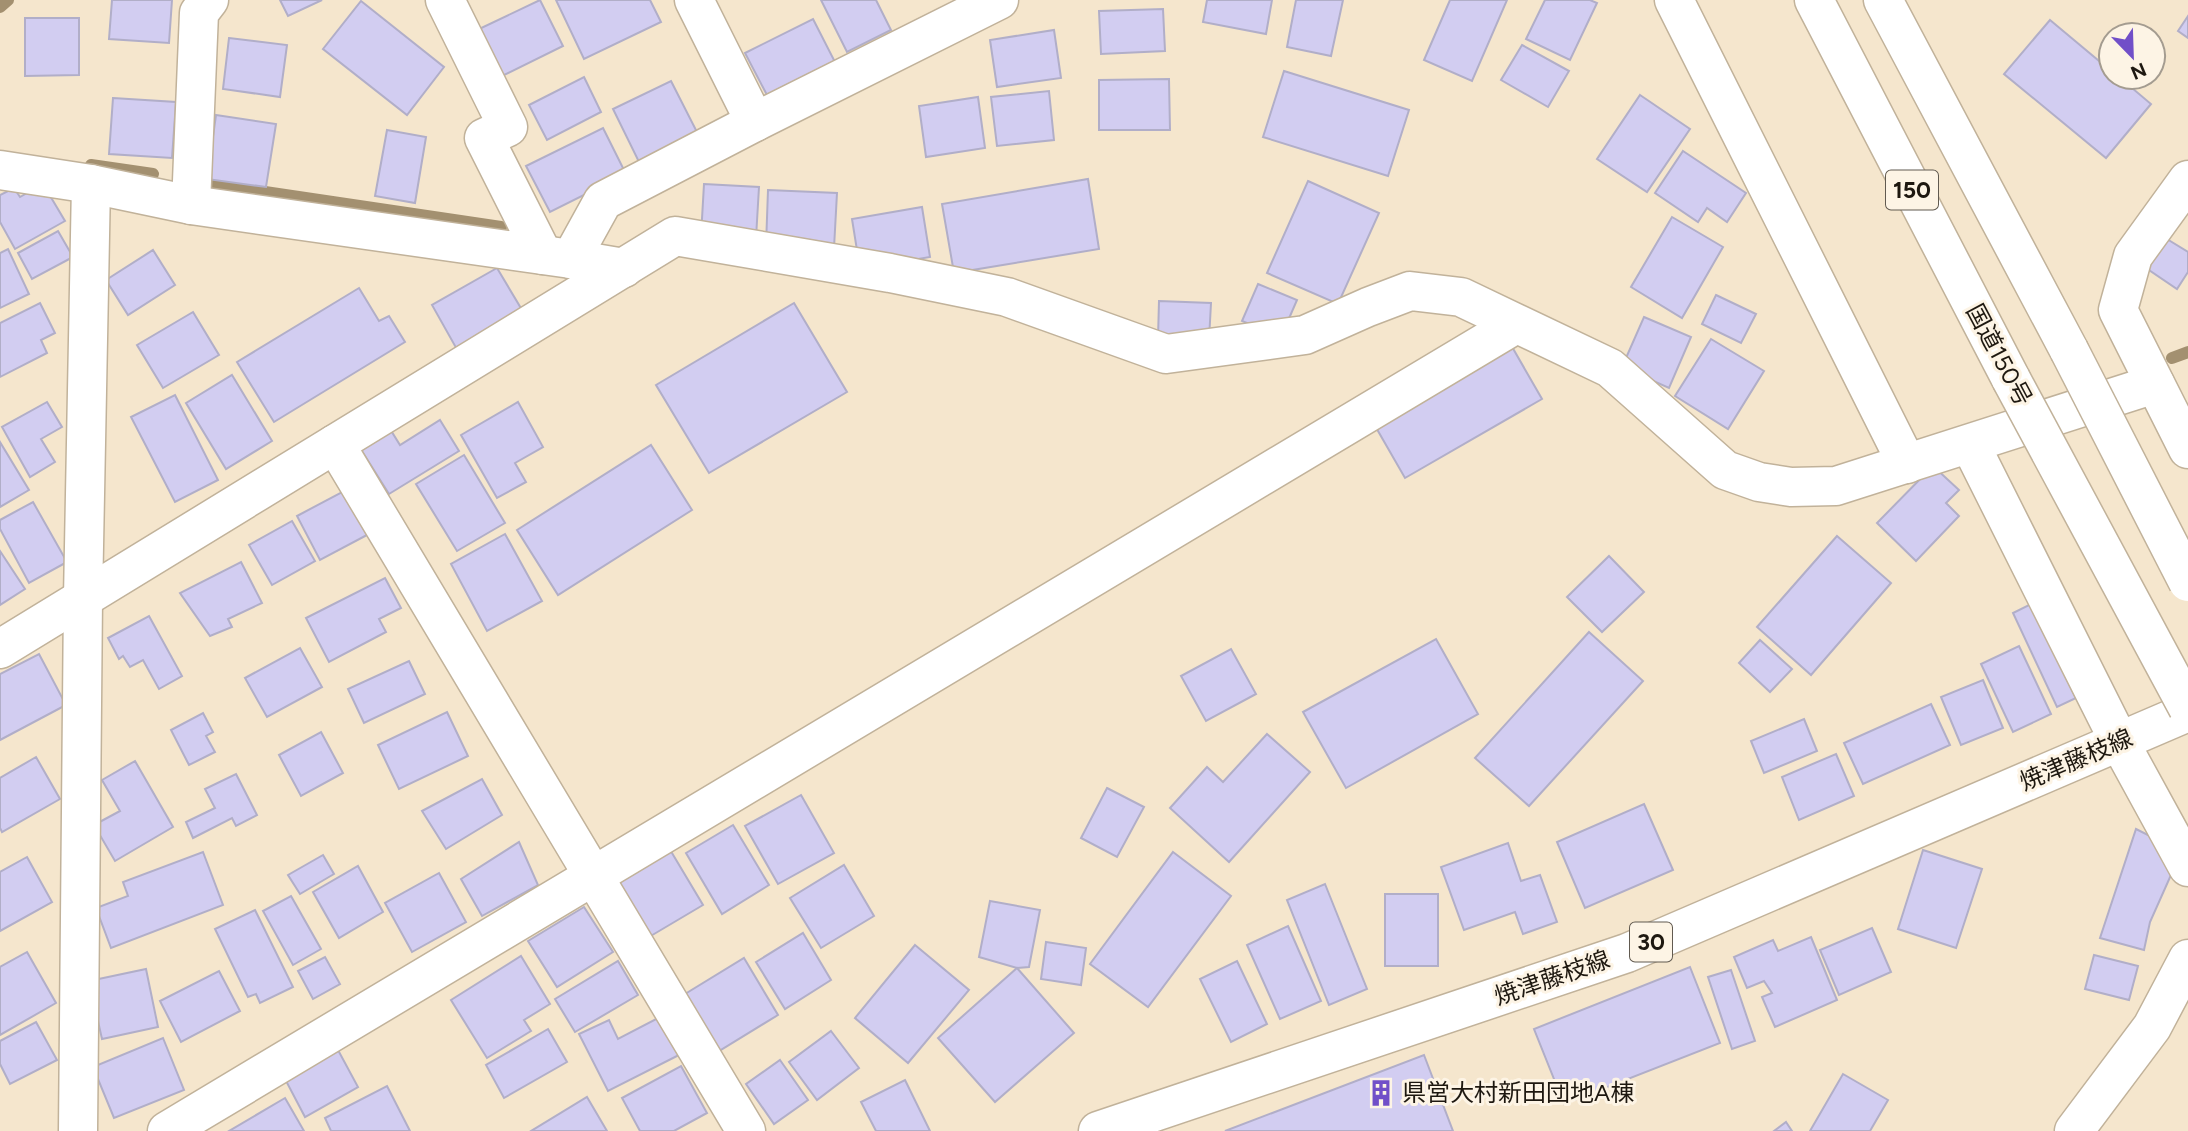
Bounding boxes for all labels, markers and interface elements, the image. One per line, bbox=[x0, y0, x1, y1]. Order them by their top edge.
north arrow bbox=[2097, 21, 2167, 91]
text: N bbox=[2127, 58, 2150, 85]
road number: 150 bbox=[1886, 170, 1938, 210]
street label: 国道150号 bbox=[1961, 299, 2038, 411]
street label: 焼津藤枝線 bbox=[2015, 723, 2137, 796]
road number: 30 bbox=[1630, 923, 1672, 962]
street label: 焼津藤枝線 bbox=[1490, 944, 1613, 1011]
building icon: 県営大村新田団地A棟 bbox=[1366, 1078, 1396, 1108]
place label: 県営大村新田団地A棟 bbox=[1402, 1078, 1634, 1107]

